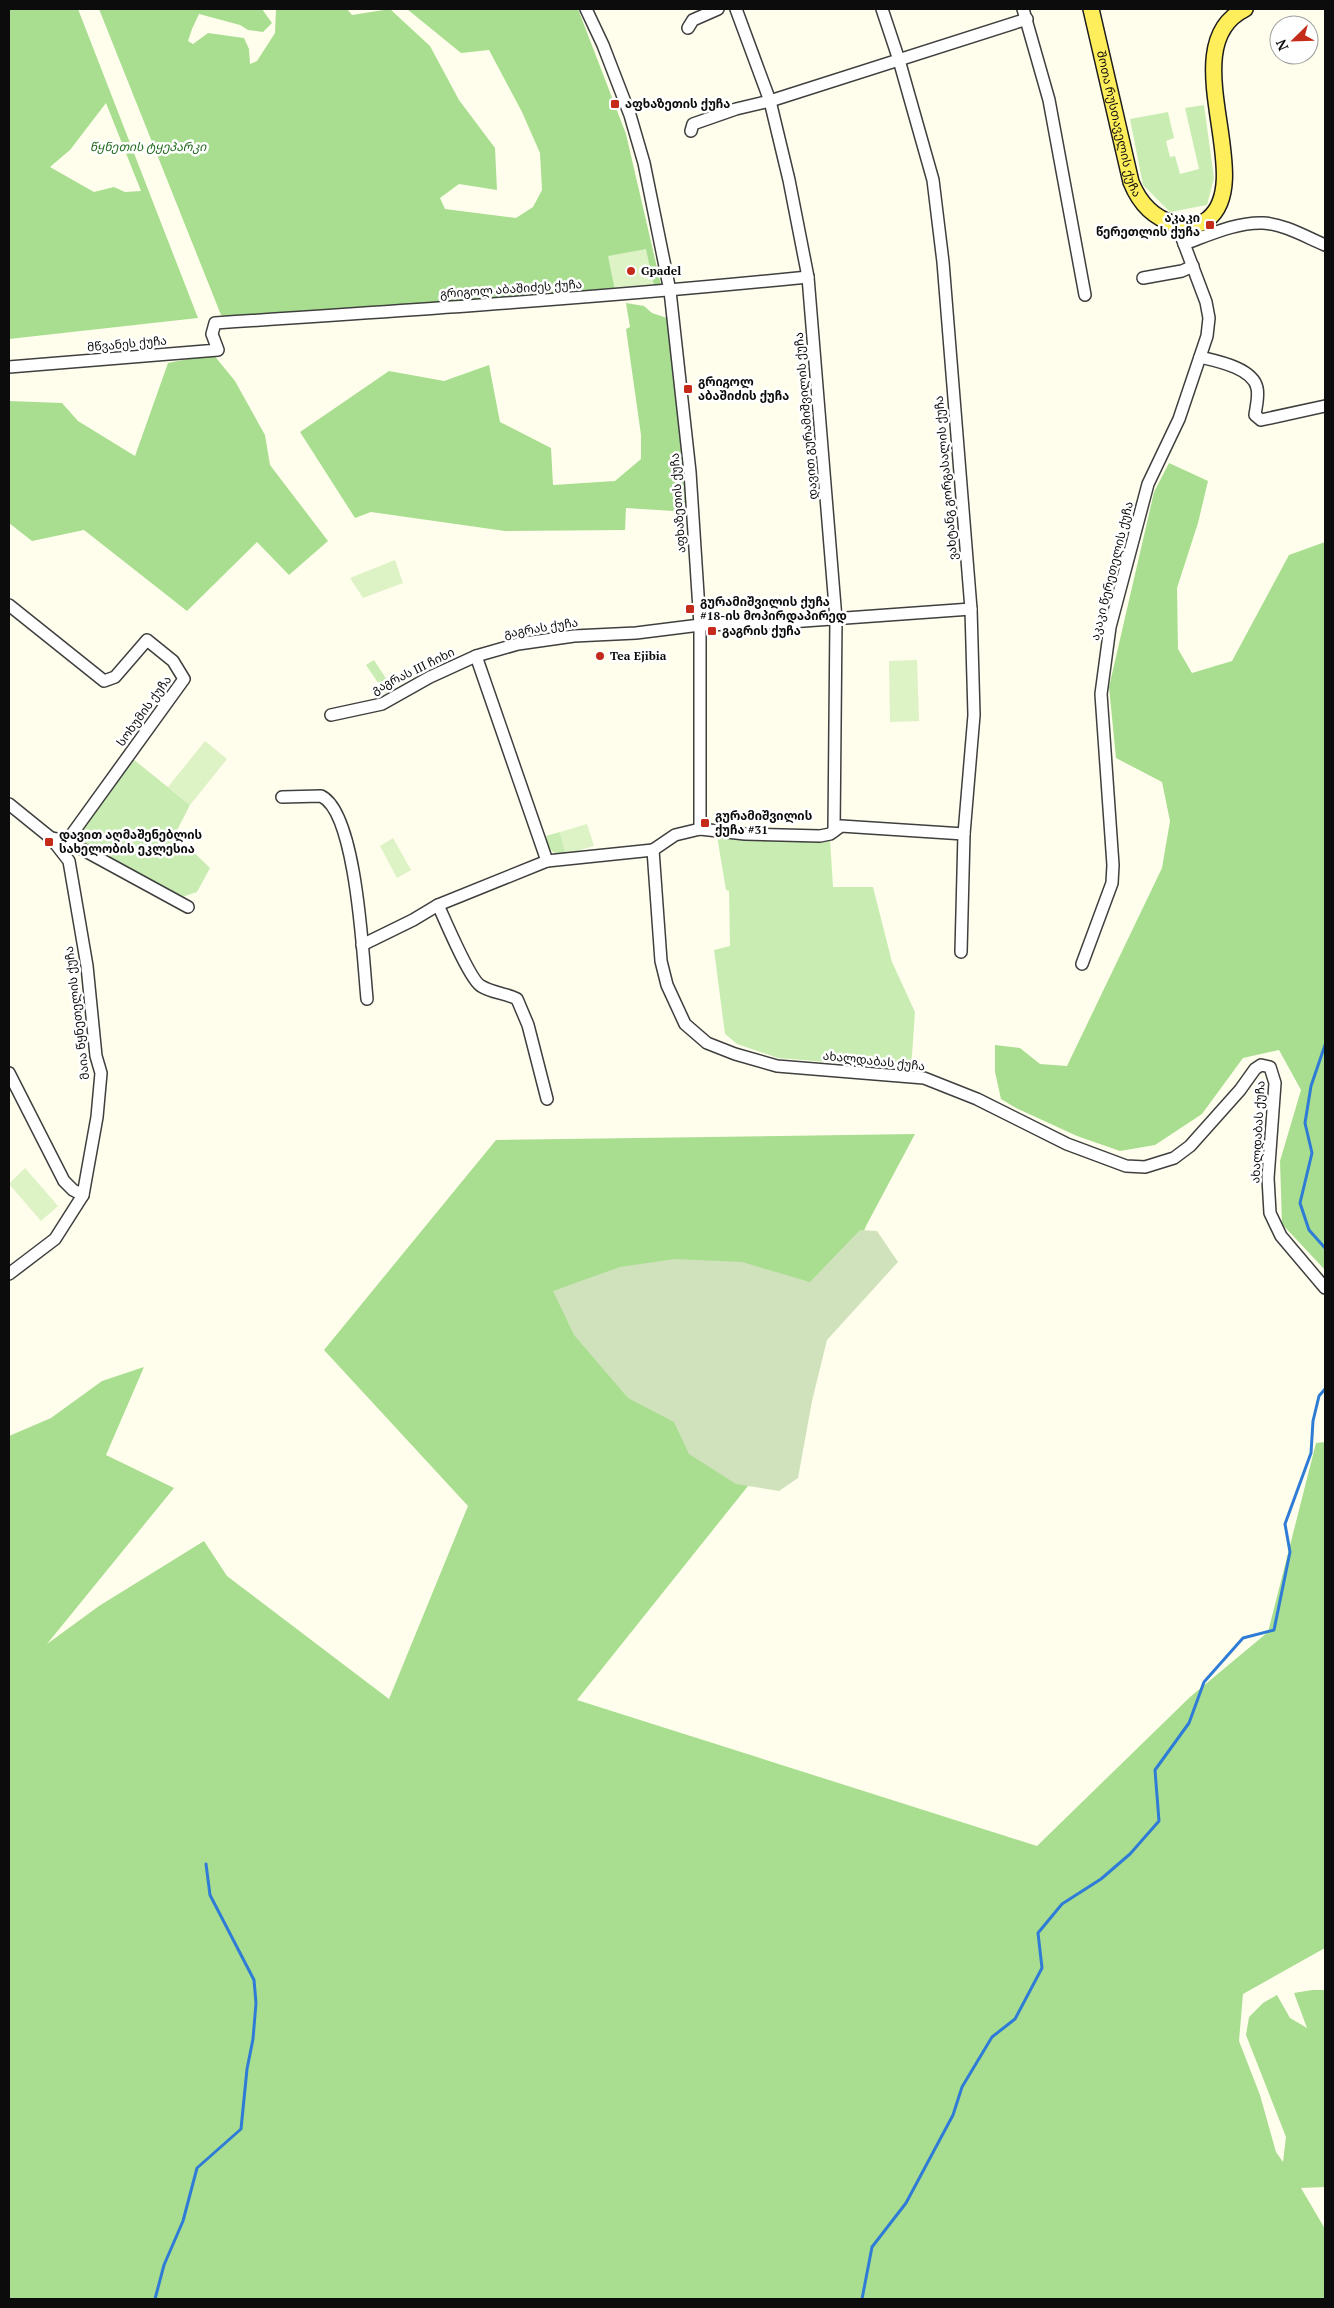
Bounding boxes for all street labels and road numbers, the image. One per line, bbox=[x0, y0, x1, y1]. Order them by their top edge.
street label: შოთა რუსთაველის ქუჩა bbox=[1094, 49, 1145, 199]
street label: გრიგოლ აბაშიძეს ქუჩა bbox=[439, 276, 583, 302]
street label: დავით გურამიშვილის ქუჩა bbox=[791, 332, 821, 500]
street label: მწვანეს ქუჩა bbox=[87, 333, 167, 354]
street label: ვახტანგ გორგასალის ქუჩა bbox=[931, 395, 961, 561]
street label: აფხაზეთის ქუჩა bbox=[667, 452, 688, 554]
street label: აკაკი წერეთელის ქუჩა bbox=[1087, 500, 1137, 642]
street label: გაგრას ქუჩა bbox=[503, 614, 579, 641]
street label: გაგრას III ჩიხი bbox=[369, 644, 457, 697]
street label: სოხუმის ქუჩა bbox=[113, 672, 174, 749]
street label: მაია წყნეთელის ქუჩა bbox=[61, 945, 93, 1081]
street label: ახალდაბას ქუჩა bbox=[822, 1048, 926, 1074]
street label: ახალდაბას ქუჩა bbox=[1247, 1080, 1269, 1184]

